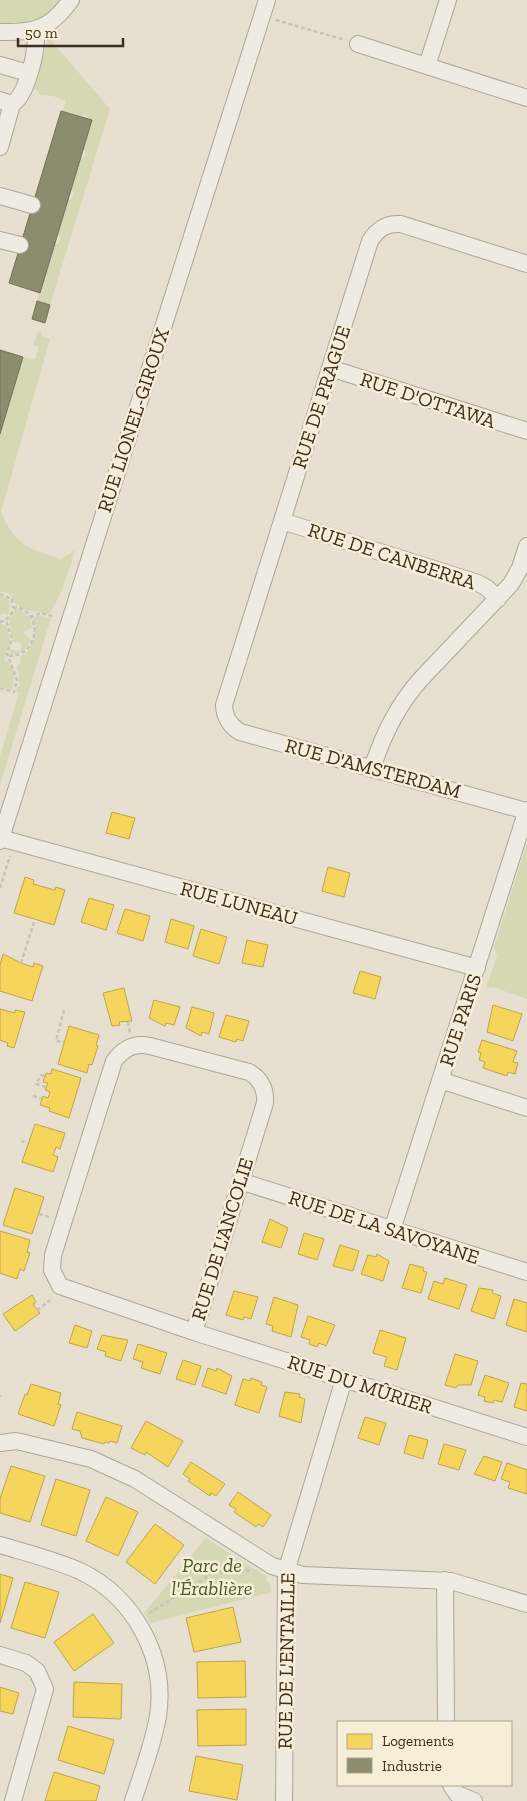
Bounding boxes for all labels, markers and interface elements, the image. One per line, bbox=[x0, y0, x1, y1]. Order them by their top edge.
scale bar bbox=[18, 15, 122, 47]
text: 50 m bbox=[25, 24, 58, 42]
street label: RUE DE PRAGUE bbox=[287, 322, 355, 472]
street label: RUE LIONEL-GIROUX bbox=[92, 324, 174, 515]
street label: RUE D'OTTAWA bbox=[357, 367, 500, 434]
street label: RUE DE CANBERRA bbox=[305, 518, 480, 595]
street label: RUE D'AMSTERDAM bbox=[282, 733, 464, 803]
street label: RUE LUNEAU bbox=[178, 876, 300, 930]
street label: RUE PARIS bbox=[434, 971, 486, 1069]
street label: RUE DE L'ANCOLIE bbox=[186, 1155, 258, 1323]
street label: RUE DE LA SAVOYANE bbox=[286, 1185, 482, 1269]
street label: RUE DU MÛRIER bbox=[285, 1349, 436, 1419]
park label: Parc de l'Érablière bbox=[171, 1553, 253, 1600]
street label: RUE DE L'ENTAILLE bbox=[272, 1572, 300, 1750]
legend bbox=[337, 1721, 512, 1786]
text: Logements bbox=[382, 1732, 454, 1750]
text: Industrie bbox=[382, 1757, 442, 1775]

